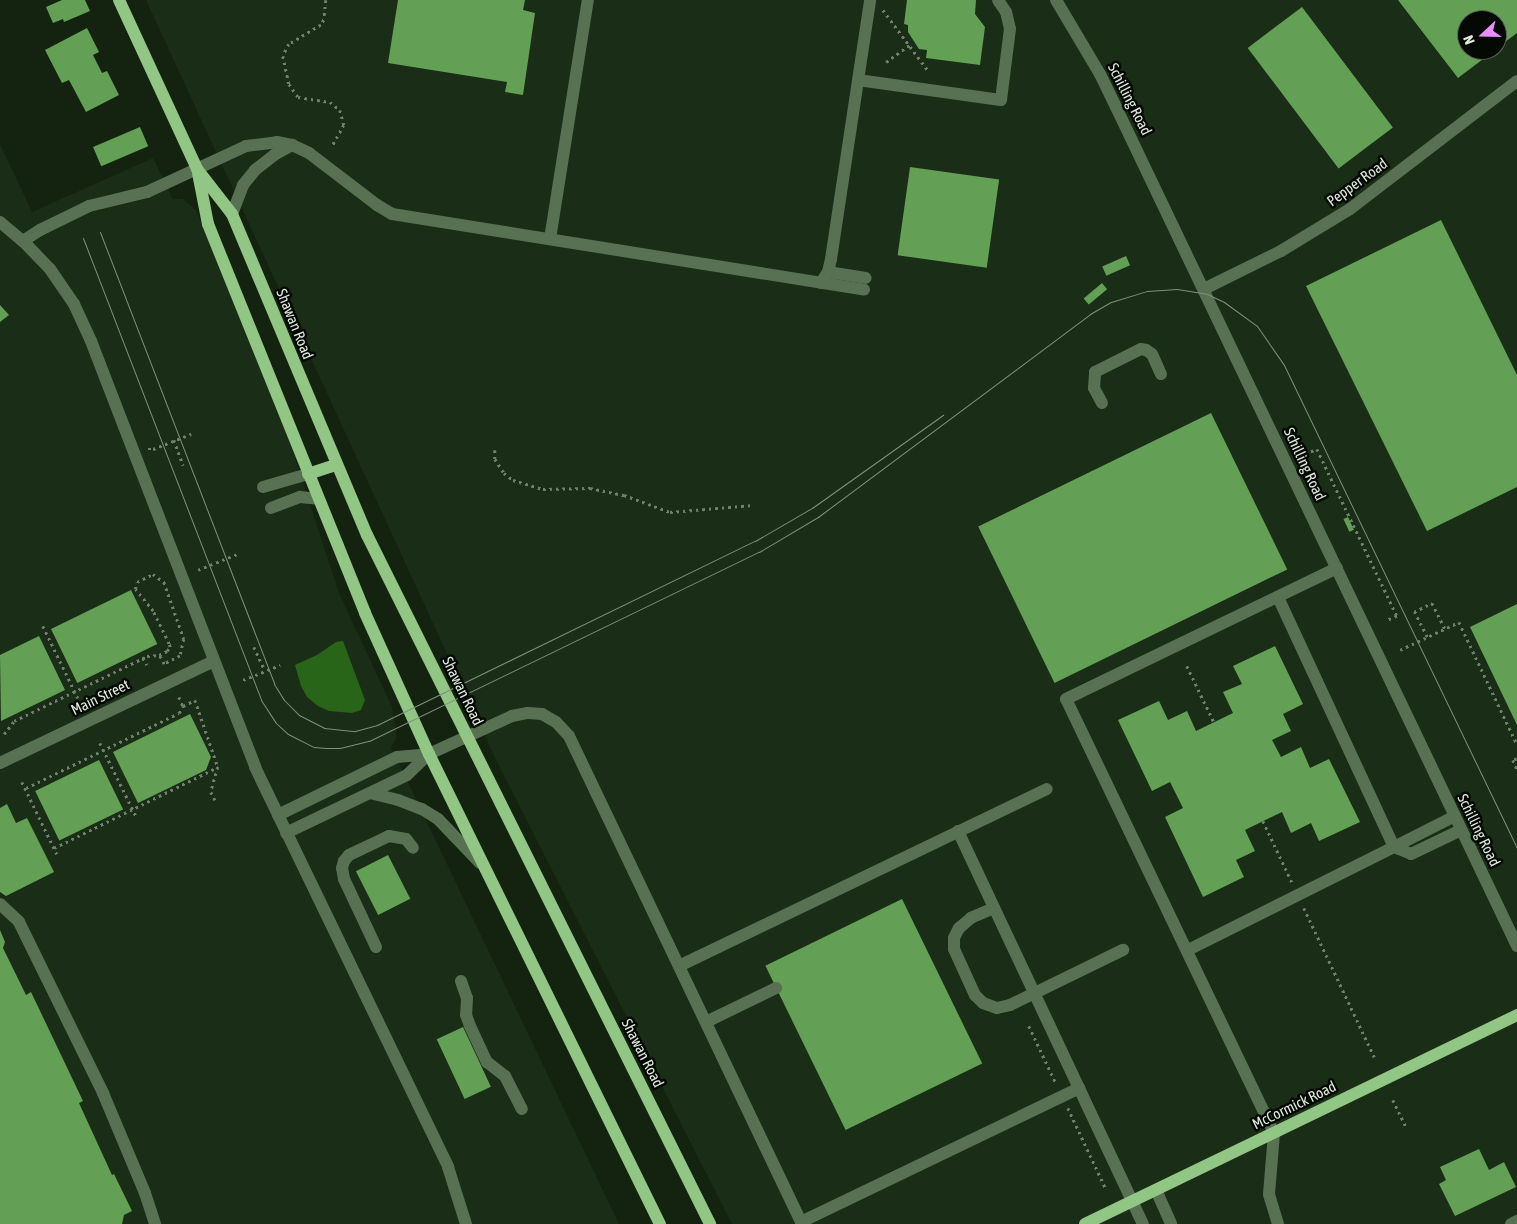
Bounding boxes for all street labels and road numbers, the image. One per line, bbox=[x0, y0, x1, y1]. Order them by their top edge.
street label: Schilling Road bbox=[1104, 60, 1156, 138]
street label: Pepper Road bbox=[1323, 154, 1391, 210]
street label: Shawan Road bbox=[273, 286, 317, 362]
street label: Schilling Road bbox=[1280, 425, 1330, 503]
street label: Shawan Road bbox=[439, 654, 487, 728]
street label: Main Street bbox=[68, 675, 132, 719]
street label: Schilling Road bbox=[1454, 791, 1504, 869]
street label: Shawan Road bbox=[618, 1016, 668, 1090]
street label: McCormick Road bbox=[1249, 1077, 1339, 1133]

